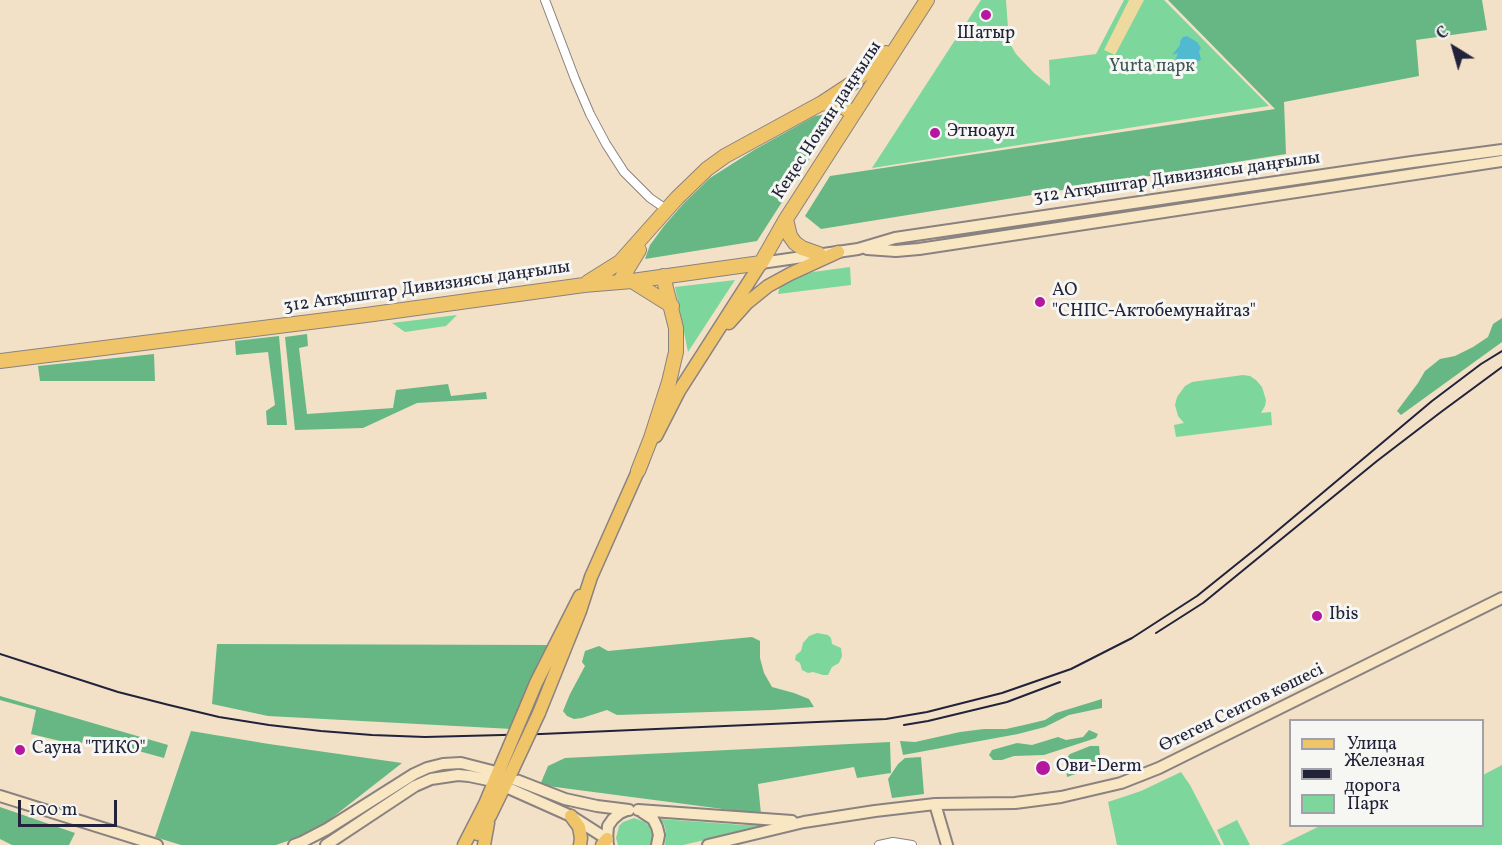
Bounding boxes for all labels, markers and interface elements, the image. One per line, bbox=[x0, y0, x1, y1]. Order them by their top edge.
marker: Шатыр bbox=[979, 8, 993, 22]
north arrow bbox=[1424, 18, 1484, 78]
text: С bbox=[1432, 22, 1454, 46]
place label: Шатыр bbox=[957, 24, 1015, 46]
street label: Кеңес Нокин даңғылы bbox=[769, 38, 887, 204]
park label: Yurta парк bbox=[1109, 57, 1195, 79]
place label: Этноаул bbox=[947, 122, 1015, 144]
marker: Этноаул bbox=[928, 126, 942, 140]
street label: 312 Атқыштар Дивизиясы даңғылы bbox=[1032, 148, 1322, 210]
street label: 312 Атқыштар Дивизиясы даңғылы bbox=[282, 257, 572, 319]
place label: АО "СНПС-Актобемунайгаз" bbox=[1052, 281, 1256, 324]
marker: АО "СНПС-Актобемунайгаз" bbox=[1033, 295, 1047, 309]
place label: Ibis bbox=[1329, 605, 1358, 627]
marker: Ibis bbox=[1310, 609, 1324, 623]
street label: Өтеген Сеитов көшесі bbox=[1156, 660, 1328, 758]
legend bbox=[1289, 719, 1484, 827]
text: Улица bbox=[1347, 732, 1397, 757]
place label: Сауна "ТИКО" bbox=[32, 739, 146, 761]
marker: Сауна "ТИКО" bbox=[13, 743, 27, 757]
text: Железная дорога bbox=[1344, 749, 1425, 799]
place label: Ови-Derm bbox=[1056, 757, 1142, 779]
marker: Ови-Derm bbox=[1034, 759, 1052, 777]
scale bar bbox=[21, 788, 120, 826]
text: Парк bbox=[1347, 792, 1389, 817]
text: 100 m bbox=[29, 798, 78, 823]

